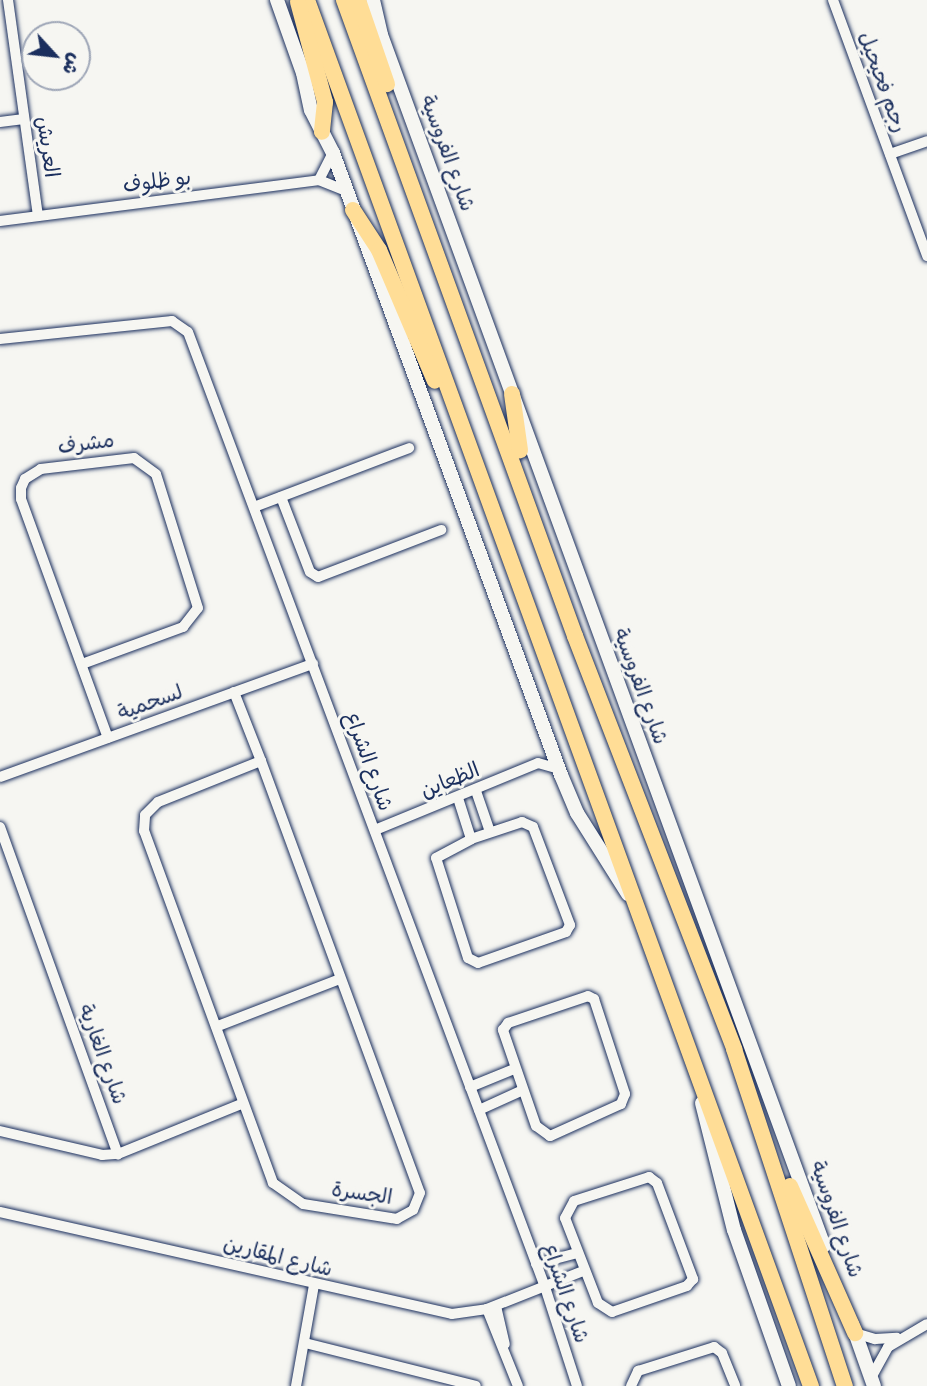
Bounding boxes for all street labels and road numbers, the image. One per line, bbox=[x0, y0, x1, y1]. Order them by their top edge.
street label: رجم فحيحيل bbox=[853, 28, 913, 136]
street label: شارع الفروسية bbox=[415, 92, 481, 214]
street label: العريش bbox=[31, 115, 65, 179]
street label: بو ظلوف bbox=[122, 164, 192, 198]
street label: مشرف bbox=[56, 427, 116, 459]
street label: شارع الفروسية bbox=[608, 625, 674, 747]
street label: لسحمية bbox=[114, 679, 186, 725]
street label: شارع الشراع bbox=[339, 708, 399, 814]
street label: الظعاين bbox=[417, 757, 483, 803]
street label: شارع الغارية bbox=[73, 1000, 133, 1108]
street label: شارع الفروسية bbox=[805, 1157, 869, 1281]
street label: الجسرة bbox=[330, 1176, 394, 1210]
street label: شارع المقارين bbox=[221, 1230, 335, 1282]
street label: شارع الشراع bbox=[537, 1240, 595, 1346]

